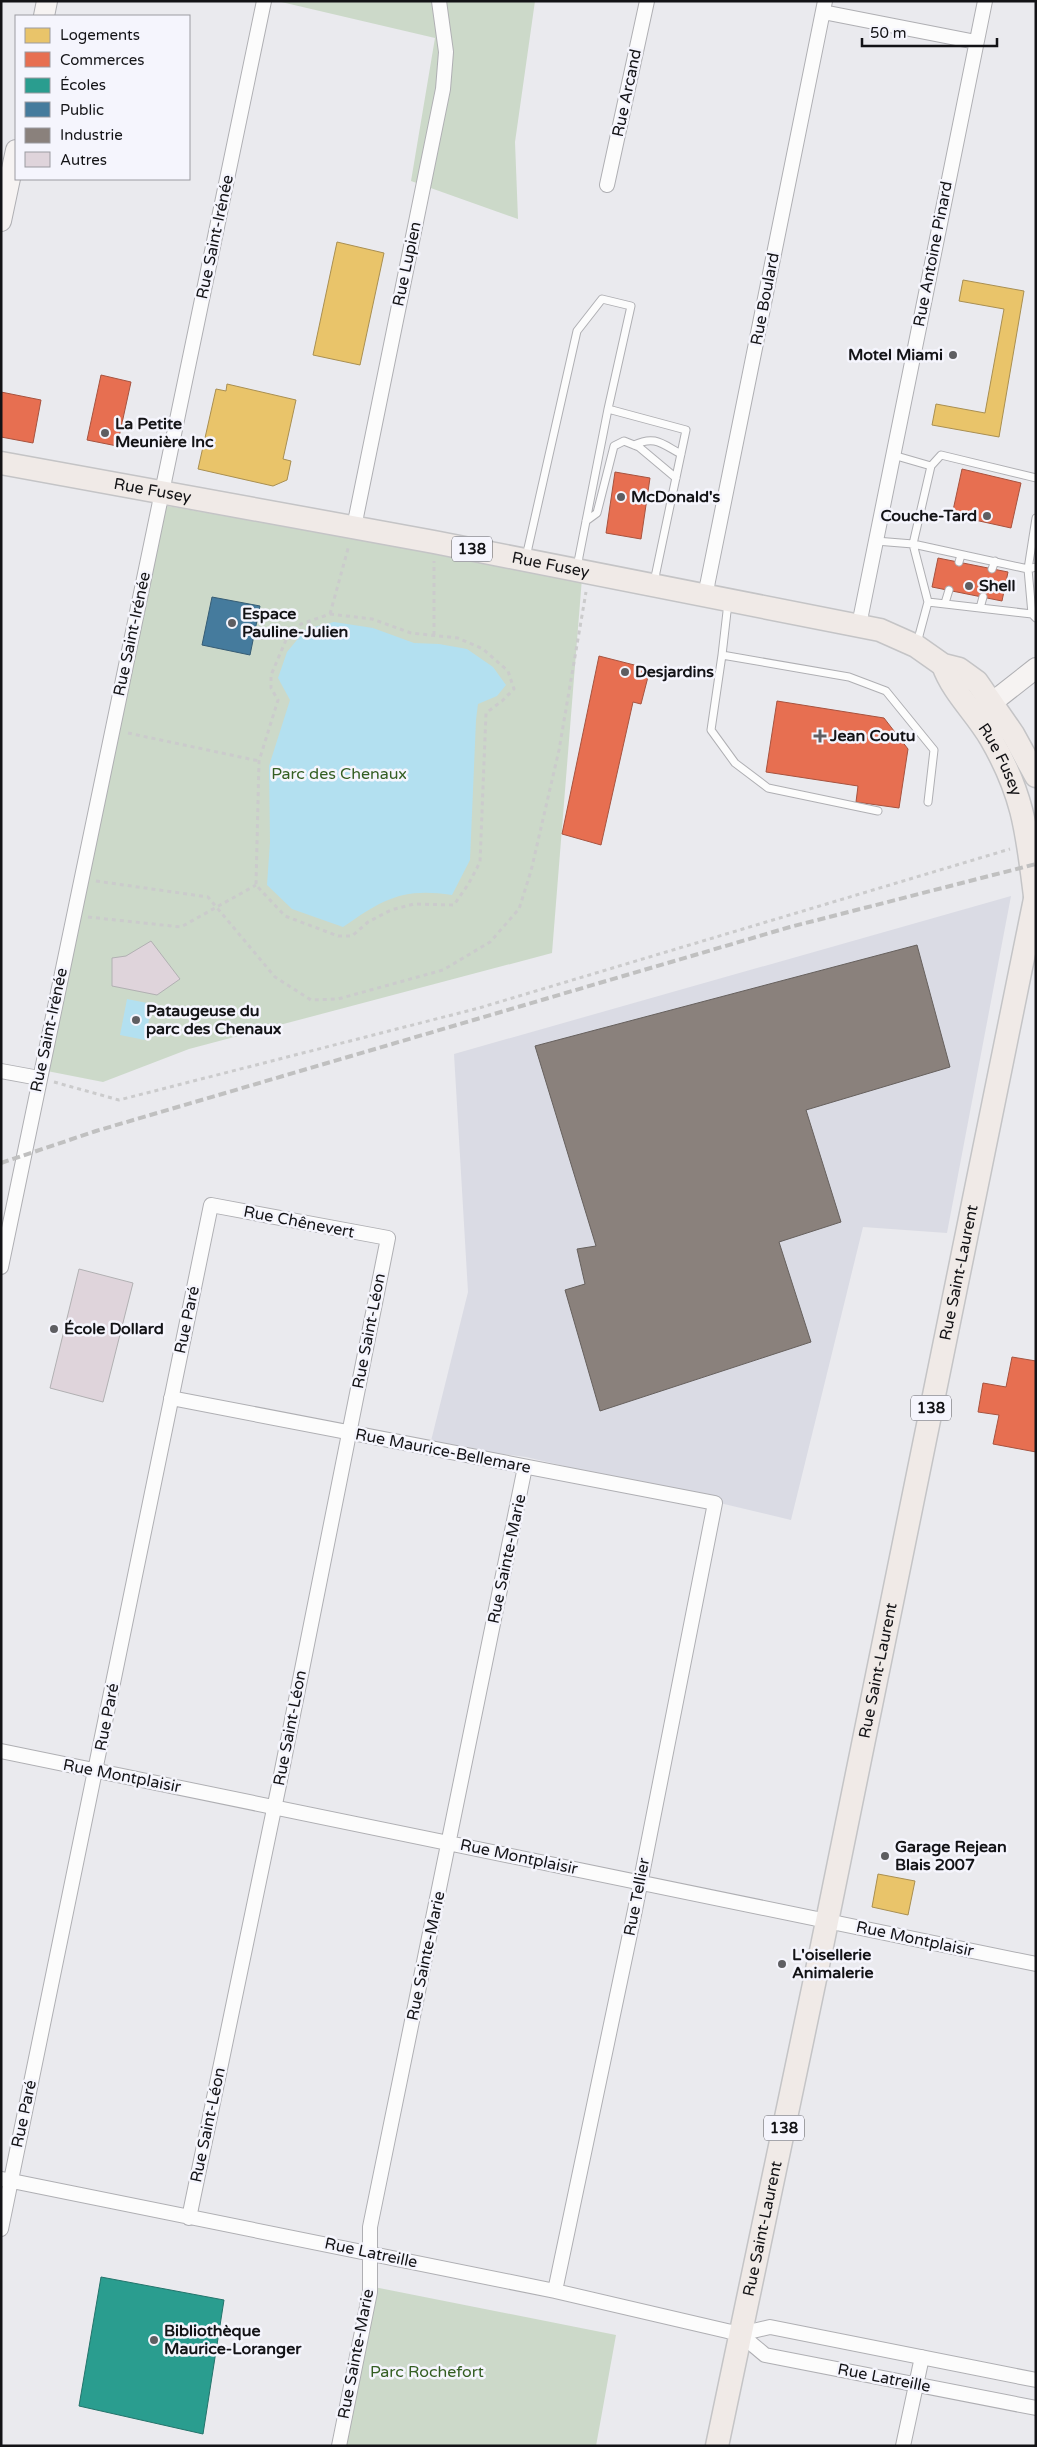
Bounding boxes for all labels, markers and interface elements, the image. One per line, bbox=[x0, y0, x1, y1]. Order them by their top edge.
legend bbox=[15, 15, 190, 180]
scale bar bbox=[862, 15, 997, 47]
text: 50 m bbox=[870, 24, 907, 42]
text: Logements bbox=[60, 26, 140, 44]
street label: Rue Arcand bbox=[608, 47, 646, 139]
text: Commerces bbox=[60, 51, 144, 69]
text: Écoles bbox=[60, 76, 106, 94]
text: Public bbox=[60, 101, 104, 119]
text: Industrie bbox=[60, 126, 123, 144]
text: Autres bbox=[60, 151, 107, 169]
street label: Rue Saint-Irénée bbox=[192, 173, 238, 301]
street label: Rue Antoine Pinard bbox=[909, 180, 957, 328]
street label: Rue Lupien bbox=[388, 220, 426, 308]
street label: Rue Boulard bbox=[746, 251, 784, 347]
place label: Motel Miami bbox=[848, 345, 943, 365]
marker: Motel Miami bbox=[947, 349, 959, 361]
place label: La Petite Meunière Inc bbox=[115, 414, 214, 452]
marker: La Petite Meunière Inc bbox=[99, 427, 111, 439]
street label: Rue Fusey bbox=[112, 474, 193, 508]
place label: McDonald's bbox=[631, 487, 721, 507]
marker: McDonald's bbox=[615, 491, 627, 503]
place label: Couche-Tard bbox=[880, 506, 977, 526]
marker: Couche-Tard bbox=[981, 510, 993, 522]
road number: 138 bbox=[452, 536, 492, 562]
street label: Rue Fusey bbox=[510, 548, 591, 583]
street label: Rue Saint-Irénée bbox=[109, 570, 155, 698]
place label: Shell bbox=[979, 576, 1016, 596]
marker: Shell bbox=[963, 580, 975, 592]
place label: Espace Pauline-Julien bbox=[242, 604, 348, 642]
marker: Espace Pauline-Julien bbox=[226, 617, 238, 629]
place label: Desjardins bbox=[635, 662, 714, 682]
marker: Desjardins bbox=[619, 666, 631, 678]
street label: Rue Fusey bbox=[974, 719, 1026, 799]
place label: Jean Coutu bbox=[829, 726, 916, 746]
marker: Jean Coutu bbox=[814, 730, 826, 742]
park label: Parc des Chenaux bbox=[271, 764, 407, 784]
street label: Rue Saint-Irénée bbox=[26, 966, 72, 1094]
place label: Pataugeuse du parc des Chenaux bbox=[146, 1001, 282, 1039]
marker: Pataugeuse du parc des Chenaux bbox=[130, 1014, 142, 1026]
street label: Rue Chênevert bbox=[242, 1201, 356, 1243]
street label: Rue Saint-Laurent bbox=[935, 1203, 983, 1342]
street label: Rue Saint-Léon bbox=[348, 1272, 390, 1390]
street label: Rue Paré bbox=[170, 1284, 204, 1356]
place label: École Dollard bbox=[64, 1319, 164, 1339]
marker: École Dollard bbox=[48, 1323, 60, 1335]
road number: 138 bbox=[911, 1396, 951, 1420]
street label: Rue Maurice-Bellemare bbox=[354, 1424, 532, 1478]
street label: Rue Sainte-Marie bbox=[484, 1492, 530, 1626]
street label: Rue Saint-Laurent bbox=[854, 1601, 902, 1740]
street label: Rue Saint-Léon bbox=[269, 1669, 311, 1787]
street label: Rue Paré bbox=[91, 1681, 123, 1753]
street label: Rue Montplaisir bbox=[61, 1755, 184, 1797]
street label: Rue Montplaisir bbox=[458, 1835, 581, 1879]
place label: Garage Rejean Blais 2007 bbox=[895, 1837, 1007, 1875]
marker: Garage Rejean Blais 2007 bbox=[879, 1850, 891, 1862]
street label: Rue Tellier bbox=[620, 1855, 655, 1938]
street label: Rue Sainte-Marie bbox=[403, 1889, 449, 2023]
street label: Rue Montplaisir bbox=[854, 1917, 977, 1961]
place label: L'oisellerie Animalerie bbox=[792, 1945, 873, 1983]
marker: L'oisellerie Animalerie bbox=[776, 1958, 788, 1970]
street label: Rue Saint-Léon bbox=[186, 2066, 230, 2184]
street label: Rue Paré bbox=[7, 2078, 41, 2150]
road number: 138 bbox=[764, 2116, 804, 2140]
street label: Rue Saint-Laurent bbox=[739, 2159, 787, 2298]
street label: Rue Latreille bbox=[323, 2233, 419, 2273]
street label: Rue Sainte-Marie bbox=[334, 2287, 378, 2421]
place label: Bibliothèque Maurice-Loranger bbox=[164, 2321, 302, 2359]
marker: Bibliothèque Maurice-Loranger bbox=[148, 2334, 160, 2346]
street label: Rue Latreille bbox=[836, 2359, 932, 2397]
park label: Parc Rochefort bbox=[370, 2362, 484, 2382]

